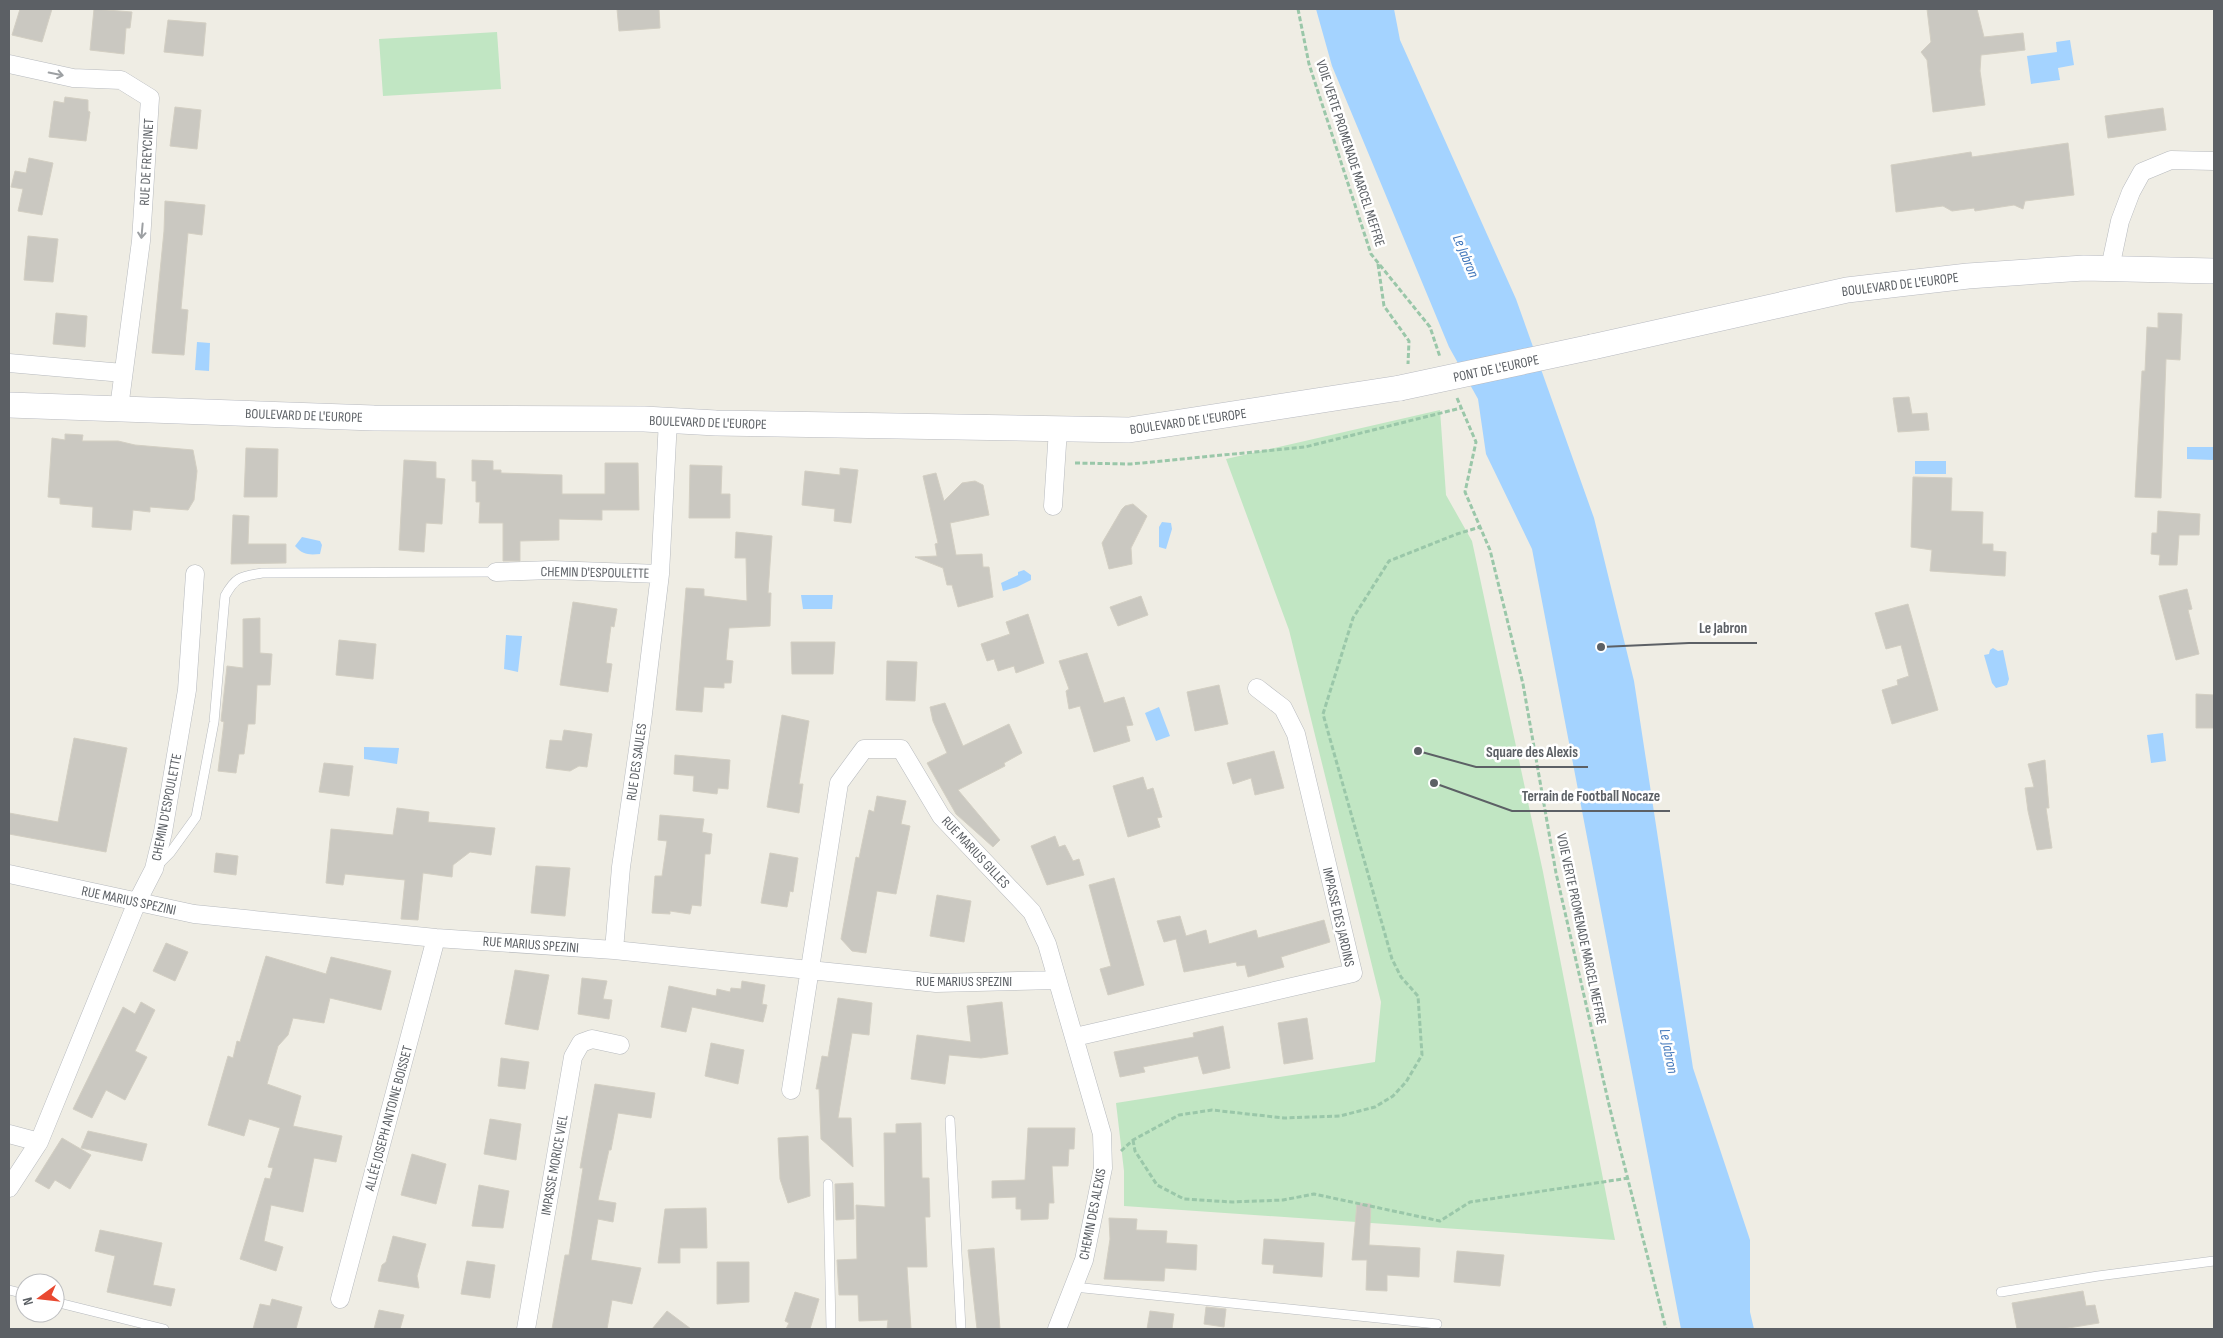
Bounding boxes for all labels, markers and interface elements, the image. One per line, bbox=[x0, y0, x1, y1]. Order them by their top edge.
street label: VOIE VERTE PROMENADE MARCEL MEFFRE bbox=[1312, 58, 1389, 249]
one-way arrow bbox=[48, 70, 64, 80]
street label: RUE DE FREYCINET bbox=[136, 117, 157, 206]
one-way arrow bbox=[137, 223, 147, 239]
water label: Le Jabron bbox=[1448, 232, 1483, 281]
street label: BOULEVARD DE L'EUROPE bbox=[1841, 269, 1960, 300]
street label: PONT DE L'EUROPE bbox=[1452, 351, 1541, 386]
street label: BOULEVARD DE L'EUROPE bbox=[245, 405, 363, 426]
street label: BOULEVARD DE L'EUROPE bbox=[1129, 405, 1248, 438]
street label: BOULEVARD DE L'EUROPE bbox=[649, 412, 767, 433]
street label: CHEMIN D'ESPOULETTE bbox=[540, 563, 650, 582]
callout: Le Jabron bbox=[1689, 613, 1757, 643]
text: Le Jabron bbox=[1699, 619, 1747, 638]
street label: RUE DES SAULES bbox=[623, 722, 650, 802]
callout: Square des Alexis bbox=[1476, 737, 1588, 767]
text: Square des Alexis bbox=[1486, 743, 1578, 762]
street label: CHEMIN D'ESPOULETTE bbox=[148, 752, 185, 862]
callout: Terrain de Football Nocaze bbox=[1512, 781, 1670, 811]
text: Terrain de Football Nocaze bbox=[1522, 787, 1660, 806]
street label: RUE MARIUS GILLES bbox=[938, 813, 1013, 892]
street label: VOIE VERTE PROMENADE MARCEL MEFFRE bbox=[1553, 832, 1610, 1027]
street label: IMPASSE DES JARDINS bbox=[1319, 866, 1358, 968]
street label: RUE MARIUS SPEZINI bbox=[80, 882, 178, 919]
street label: RUE MARIUS SPEZINI bbox=[482, 933, 580, 956]
street label: RUE MARIUS SPEZINI bbox=[916, 973, 1012, 990]
water label: Le Jabron bbox=[1655, 1027, 1682, 1075]
street label: ALLÉE JOSEPH ANTOINE BOISSET bbox=[361, 1043, 416, 1193]
street label: IMPASSE MORICE VIEL bbox=[537, 1113, 572, 1217]
street label: CHEMIN DES ALEXIS bbox=[1075, 1167, 1110, 1261]
north arrow bbox=[15, 1273, 65, 1323]
text: N bbox=[19, 1295, 37, 1307]

